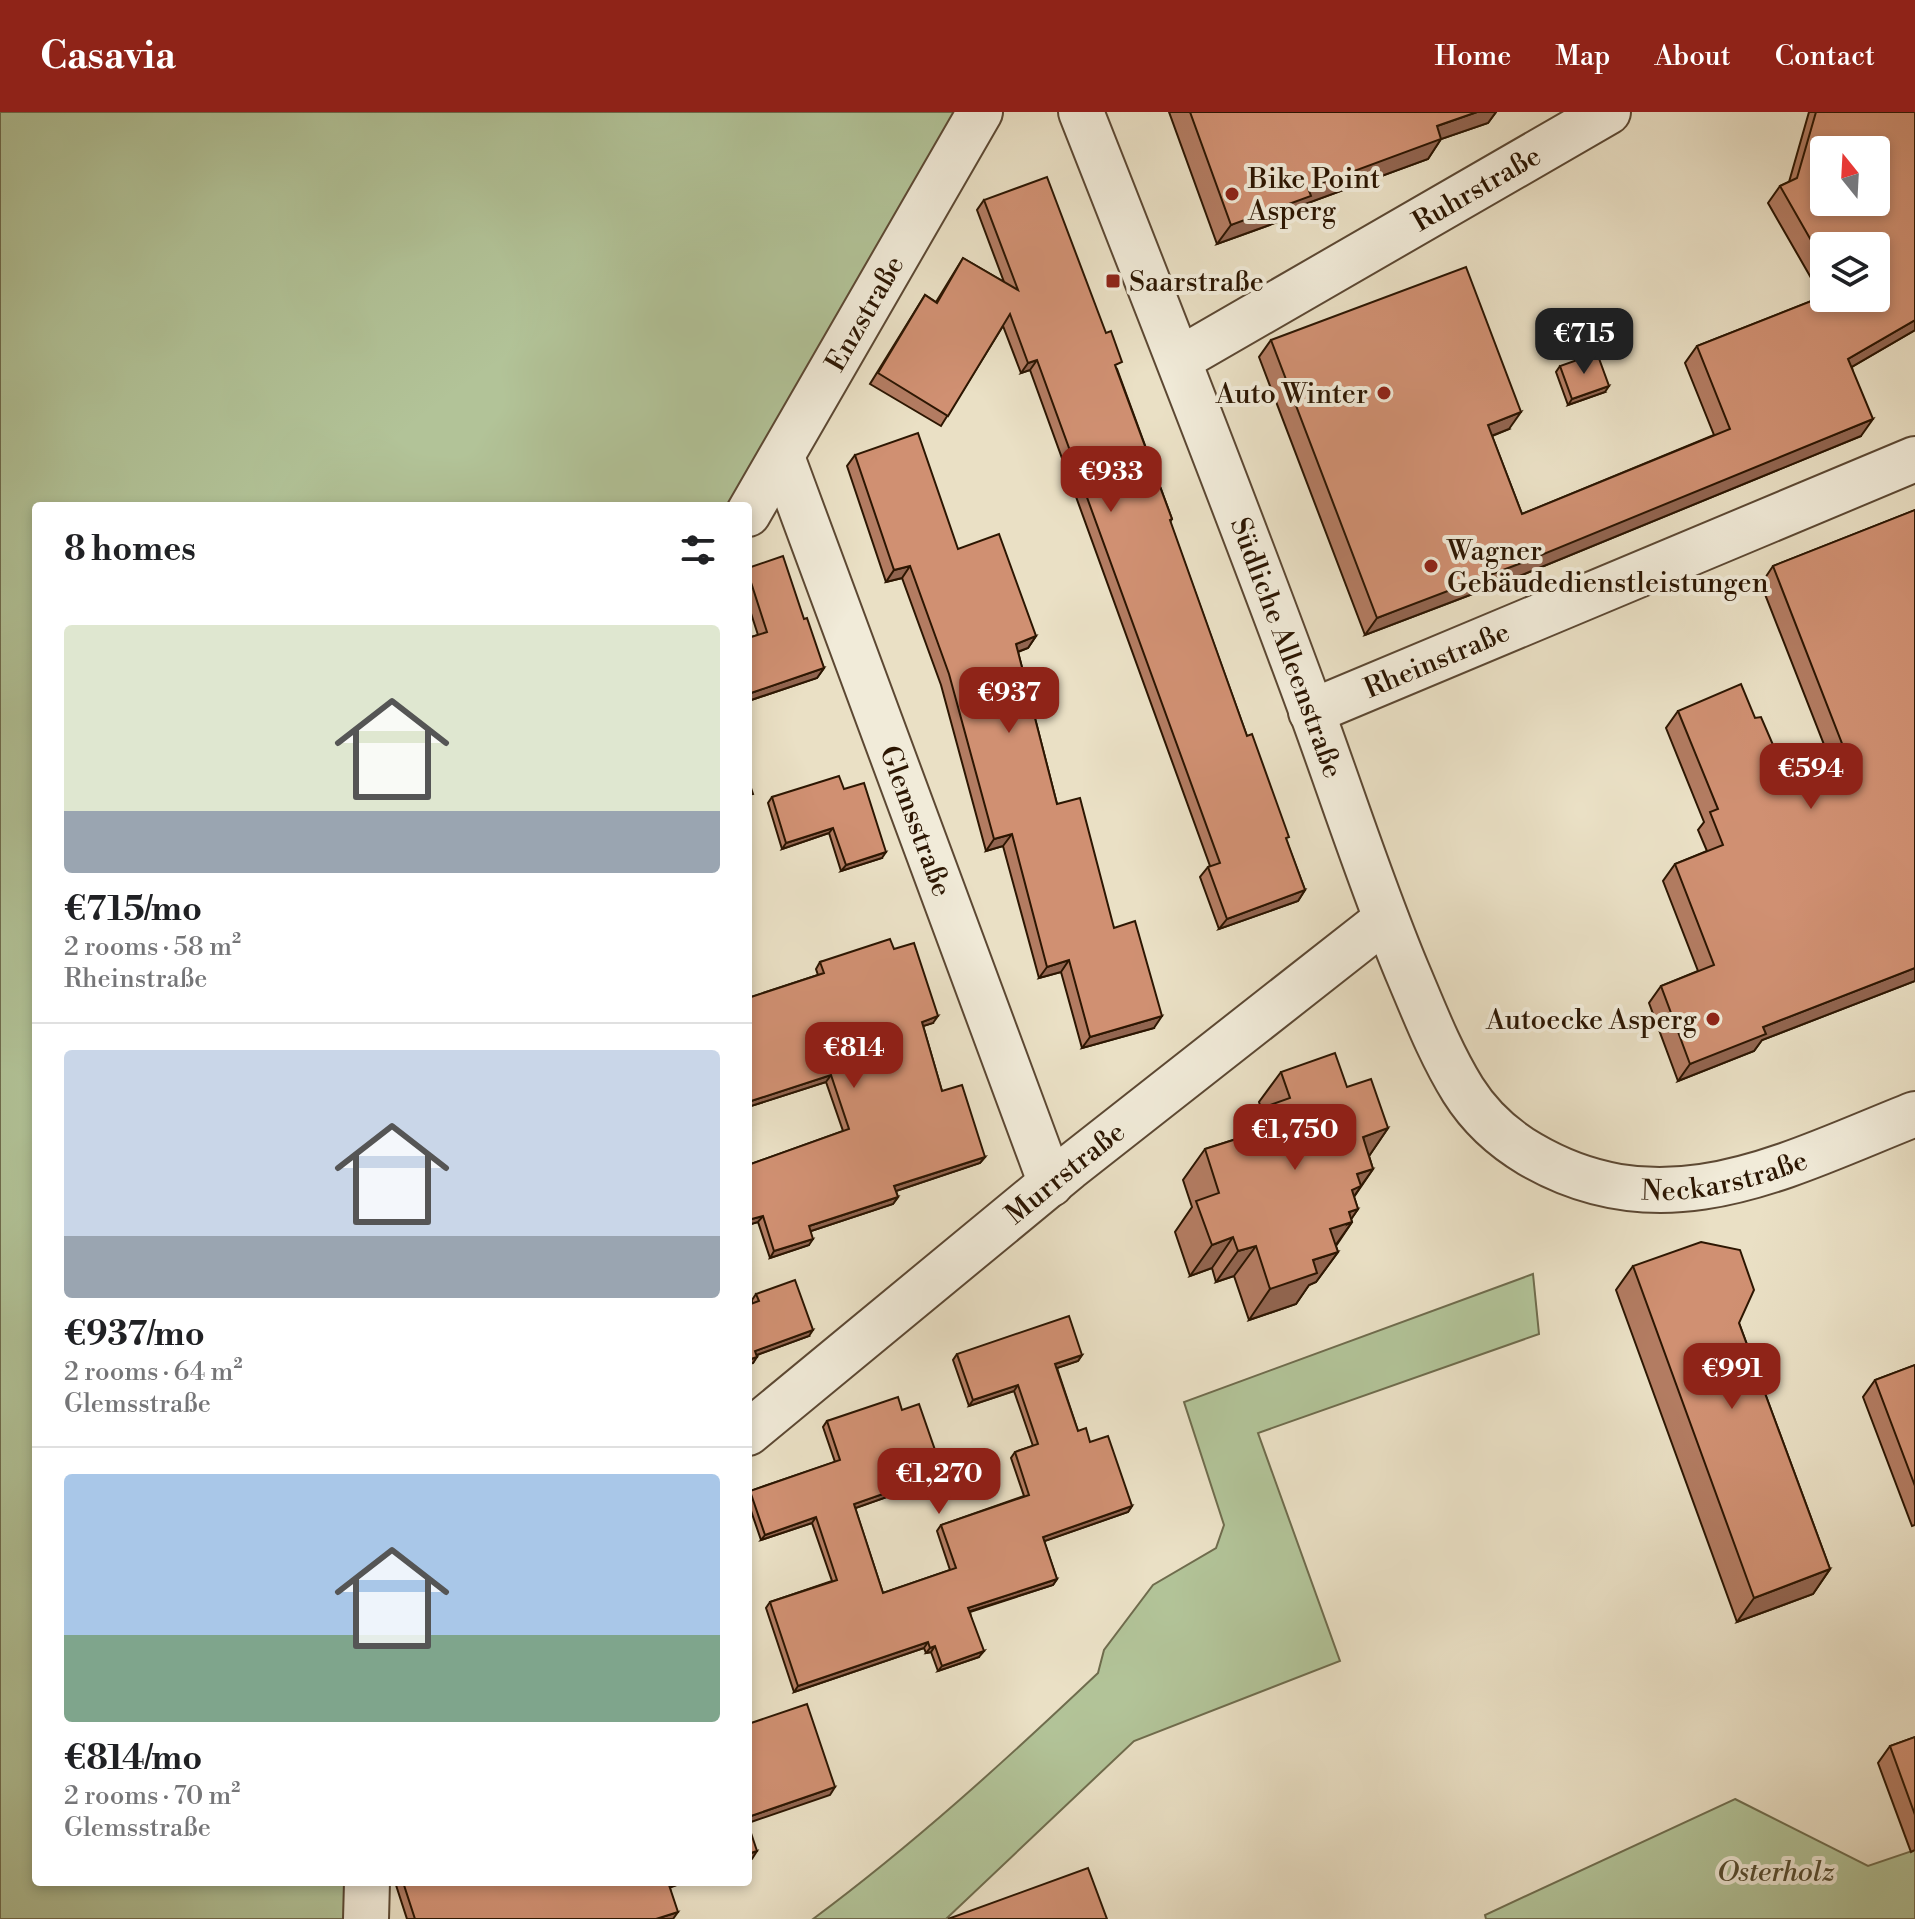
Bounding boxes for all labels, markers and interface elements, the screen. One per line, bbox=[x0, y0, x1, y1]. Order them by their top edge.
text: Casavia bbox=[40, 33, 176, 80]
text: Home bbox=[1435, 39, 1511, 74]
text: Map bbox=[1555, 39, 1610, 74]
text: About bbox=[1654, 39, 1731, 74]
text: Contact bbox=[1775, 39, 1875, 74]
north arrow bbox=[1810, 136, 1890, 216]
map controls bbox=[1810, 136, 1890, 312]
street label: Ruhrstraße bbox=[1406, 139, 1547, 240]
place label: Bike Point Asperg bbox=[1247, 162, 1380, 229]
marker: Bike Point Asperg bbox=[1223, 185, 1241, 203]
button: layers bbox=[1810, 232, 1890, 312]
street label: Enzstraße bbox=[818, 250, 912, 378]
place label: Saarstraße bbox=[1129, 265, 1264, 300]
marker: Saarstraße bbox=[1104, 272, 1122, 290]
pin: €715 bbox=[1537, 308, 1631, 376]
text: €715 bbox=[1553, 318, 1615, 350]
place label: Auto Winter bbox=[1215, 377, 1368, 412]
marker: Auto Winter bbox=[1375, 384, 1393, 402]
pin: €933 bbox=[1064, 446, 1158, 514]
text: €933 bbox=[1079, 456, 1143, 488]
street label: Südliche Alleenstraße bbox=[1222, 513, 1350, 783]
icon: filters bbox=[676, 528, 720, 572]
text: 8 homes bbox=[64, 529, 196, 571]
place label: Wagner Gebäudedienstleistungen bbox=[1446, 534, 1769, 601]
marker: Wagner Gebäudedienstleistungen bbox=[1422, 557, 1440, 575]
street label: Rheinstraße bbox=[1359, 615, 1515, 707]
pin: €937 bbox=[962, 667, 1056, 735]
icon: home bbox=[320, 677, 464, 821]
text: €937 bbox=[977, 677, 1041, 709]
street label: Glemsstraße bbox=[871, 741, 959, 902]
pin: €594 bbox=[1764, 743, 1858, 811]
text: €594 bbox=[1778, 753, 1844, 785]
text: €715/mo bbox=[64, 889, 202, 931]
text: 2 rooms · 58 m² bbox=[64, 931, 241, 963]
text: Rheinstraße bbox=[64, 963, 207, 995]
place label: Autoecke Asperg bbox=[1485, 1003, 1697, 1038]
marker: Autoecke Asperg bbox=[1704, 1010, 1722, 1028]
pin: €814 bbox=[807, 1022, 901, 1090]
text: €814 bbox=[823, 1032, 885, 1064]
icon: home bbox=[320, 1102, 464, 1246]
pin: €1,750 bbox=[1230, 1104, 1360, 1172]
text: €1,750 bbox=[1251, 1114, 1339, 1146]
street label: Murrstraße bbox=[998, 1115, 1132, 1232]
street label: Neckarstraße bbox=[1640, 1143, 1812, 1209]
text: €937/mo bbox=[64, 1314, 205, 1356]
pin: €991 bbox=[1685, 1343, 1779, 1411]
text: €991 bbox=[1701, 1353, 1763, 1385]
text: 2 rooms · 64 m² bbox=[64, 1356, 243, 1388]
text: Glemsstraße bbox=[64, 1388, 211, 1420]
pin: €1,270 bbox=[874, 1448, 1004, 1516]
text: €1,270 bbox=[895, 1458, 983, 1490]
icon: home bbox=[320, 1526, 464, 1670]
text: €814/mo bbox=[64, 1738, 202, 1780]
text: 2 rooms · 70 m² bbox=[64, 1780, 240, 1812]
text: Glemsstraße bbox=[64, 1812, 211, 1844]
park label: Osterholz bbox=[1717, 1855, 1835, 1890]

